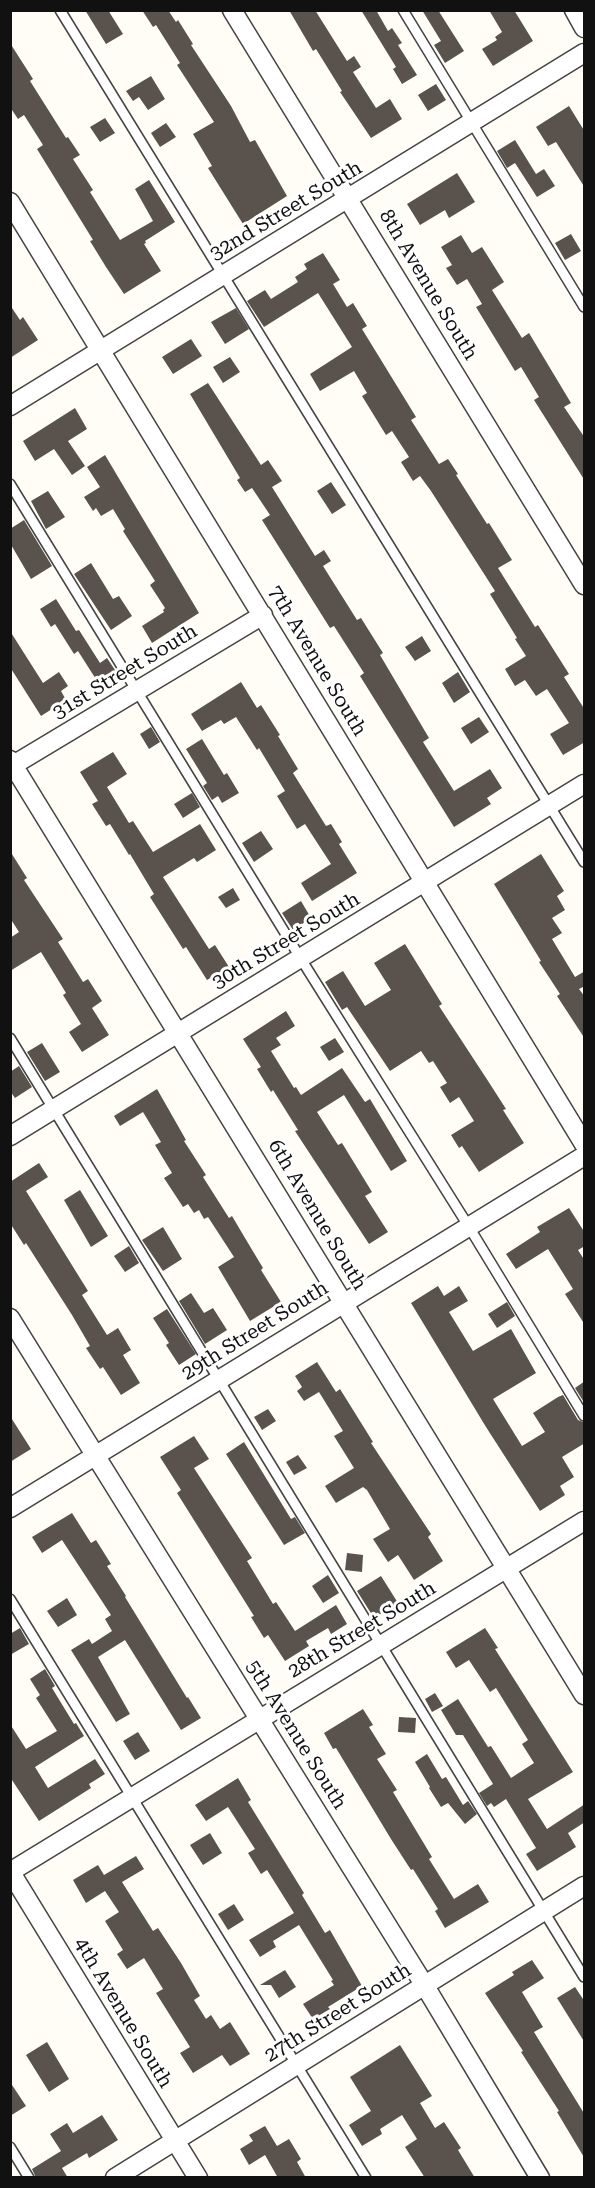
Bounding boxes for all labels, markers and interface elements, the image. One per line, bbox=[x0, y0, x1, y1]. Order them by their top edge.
street label: 32nd Street South bbox=[205, 156, 367, 266]
street label: 8th Avenue South bbox=[374, 205, 482, 365]
street label: 7th Avenue South bbox=[263, 581, 371, 741]
street label: 31st Street South bbox=[48, 619, 202, 725]
street label: 30th Street South bbox=[208, 887, 364, 995]
street label: 6th Avenue South bbox=[263, 1135, 371, 1295]
street label: 29th Street South bbox=[177, 1276, 333, 1386]
street label: 28th Street South bbox=[284, 1576, 440, 1684]
street label: 5th Avenue South bbox=[240, 1656, 352, 1814]
street label: 4th Avenue South bbox=[69, 1933, 177, 2093]
street label: 27th Street South bbox=[260, 1958, 416, 2068]

